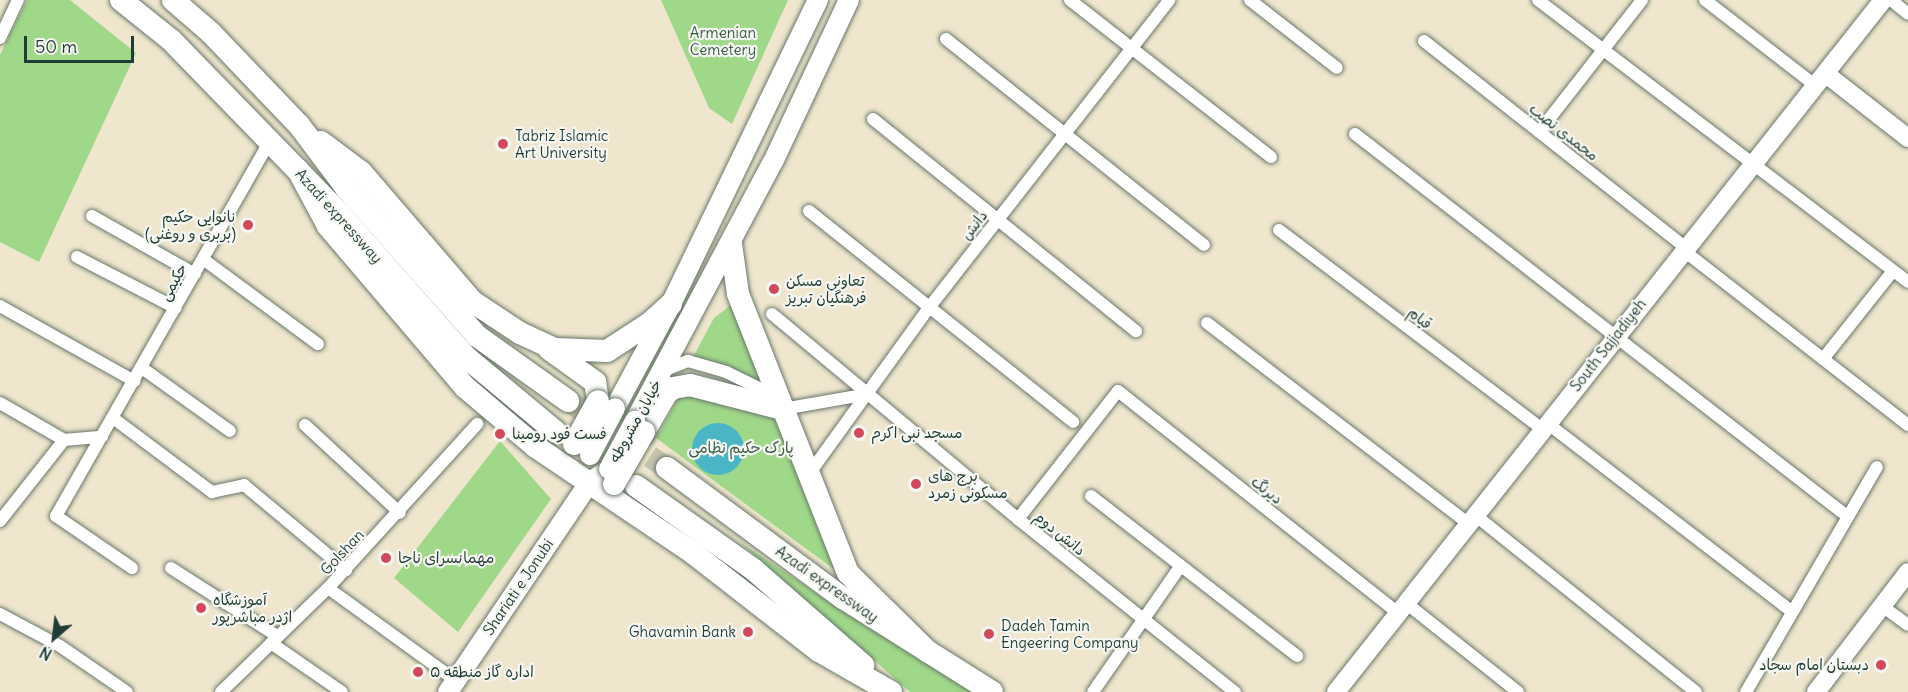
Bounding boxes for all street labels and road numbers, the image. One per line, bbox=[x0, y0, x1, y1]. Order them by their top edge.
street label: محمدی نصب bbox=[1526, 99, 1602, 165]
street label: Azadi expressway bbox=[292, 165, 386, 267]
street label: دانش bbox=[957, 207, 991, 243]
street label: حکیمی bbox=[155, 260, 191, 304]
street label: South Sajjadiyeh bbox=[1566, 295, 1650, 395]
street label: قیام bbox=[1404, 303, 1436, 333]
street label: خیابان مشروطه bbox=[605, 376, 665, 466]
street label: دیرنگ bbox=[1248, 472, 1286, 508]
street label: دانش دوم bbox=[1031, 507, 1089, 559]
street label: Golshan bbox=[317, 526, 367, 578]
street label: Shariati e Jonubi bbox=[479, 535, 557, 639]
street label: Azadi expressway bbox=[772, 542, 882, 626]

